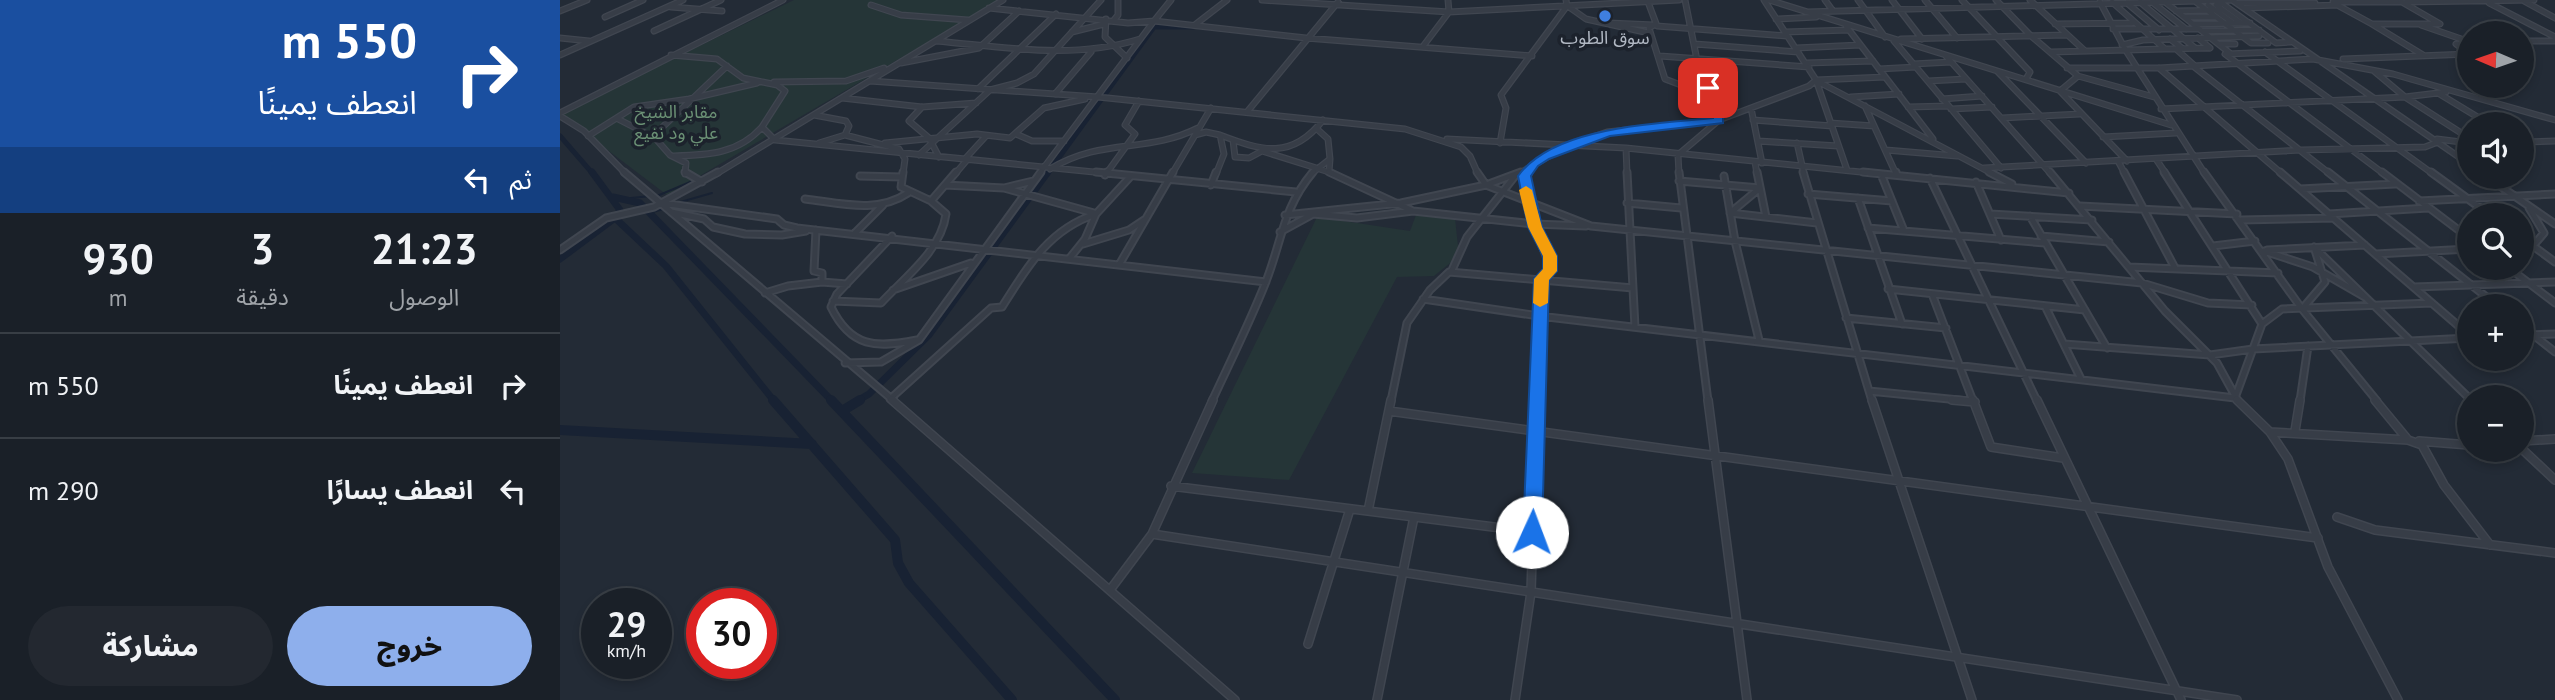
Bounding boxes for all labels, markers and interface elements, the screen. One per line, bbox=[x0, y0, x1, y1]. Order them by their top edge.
text: 550 m bbox=[282, 8, 417, 72]
marker: سوق الطوب bbox=[1597, 8, 1613, 24]
north arrow bbox=[2457, 21, 2534, 98]
map controls bbox=[2457, 21, 2534, 462]
place label: سوق الطوب bbox=[1560, 26, 1650, 49]
icon: right bbox=[441, 28, 532, 119]
pin bbox=[1678, 58, 1738, 118]
icon: arrive bbox=[1689, 69, 1727, 107]
text: انعطف يمينًا bbox=[257, 81, 417, 123]
park label: مقابر الشيخ علي ود نفيع bbox=[634, 100, 718, 147]
button: sound bbox=[2457, 112, 2534, 189]
icon: left bbox=[458, 161, 496, 199]
text: ثم bbox=[510, 163, 532, 196]
button: search bbox=[2457, 203, 2534, 280]
text: 3 bbox=[251, 221, 274, 276]
text: 21:23 bbox=[371, 221, 478, 276]
text: 930 bbox=[82, 231, 154, 286]
text: دقيقة bbox=[236, 282, 289, 311]
text: الوصول bbox=[389, 282, 459, 311]
text: m bbox=[109, 283, 127, 312]
button: + bbox=[2457, 294, 2534, 371]
icon: right bbox=[494, 367, 532, 405]
text: انعطف يمينًا bbox=[333, 368, 473, 401]
text: 550 m bbox=[28, 369, 99, 402]
button: − bbox=[2457, 385, 2534, 462]
icon: left bbox=[494, 472, 532, 510]
text: انعطف يسارًا bbox=[327, 473, 473, 506]
text: 290 m bbox=[28, 474, 99, 507]
position arrow bbox=[1495, 495, 1569, 569]
speed limit sign: 30 bbox=[686, 588, 777, 679]
text: 29 bbox=[607, 601, 646, 647]
button: مشاركة bbox=[28, 606, 273, 686]
button: خروج bbox=[287, 606, 532, 686]
text: km/h bbox=[607, 639, 646, 662]

